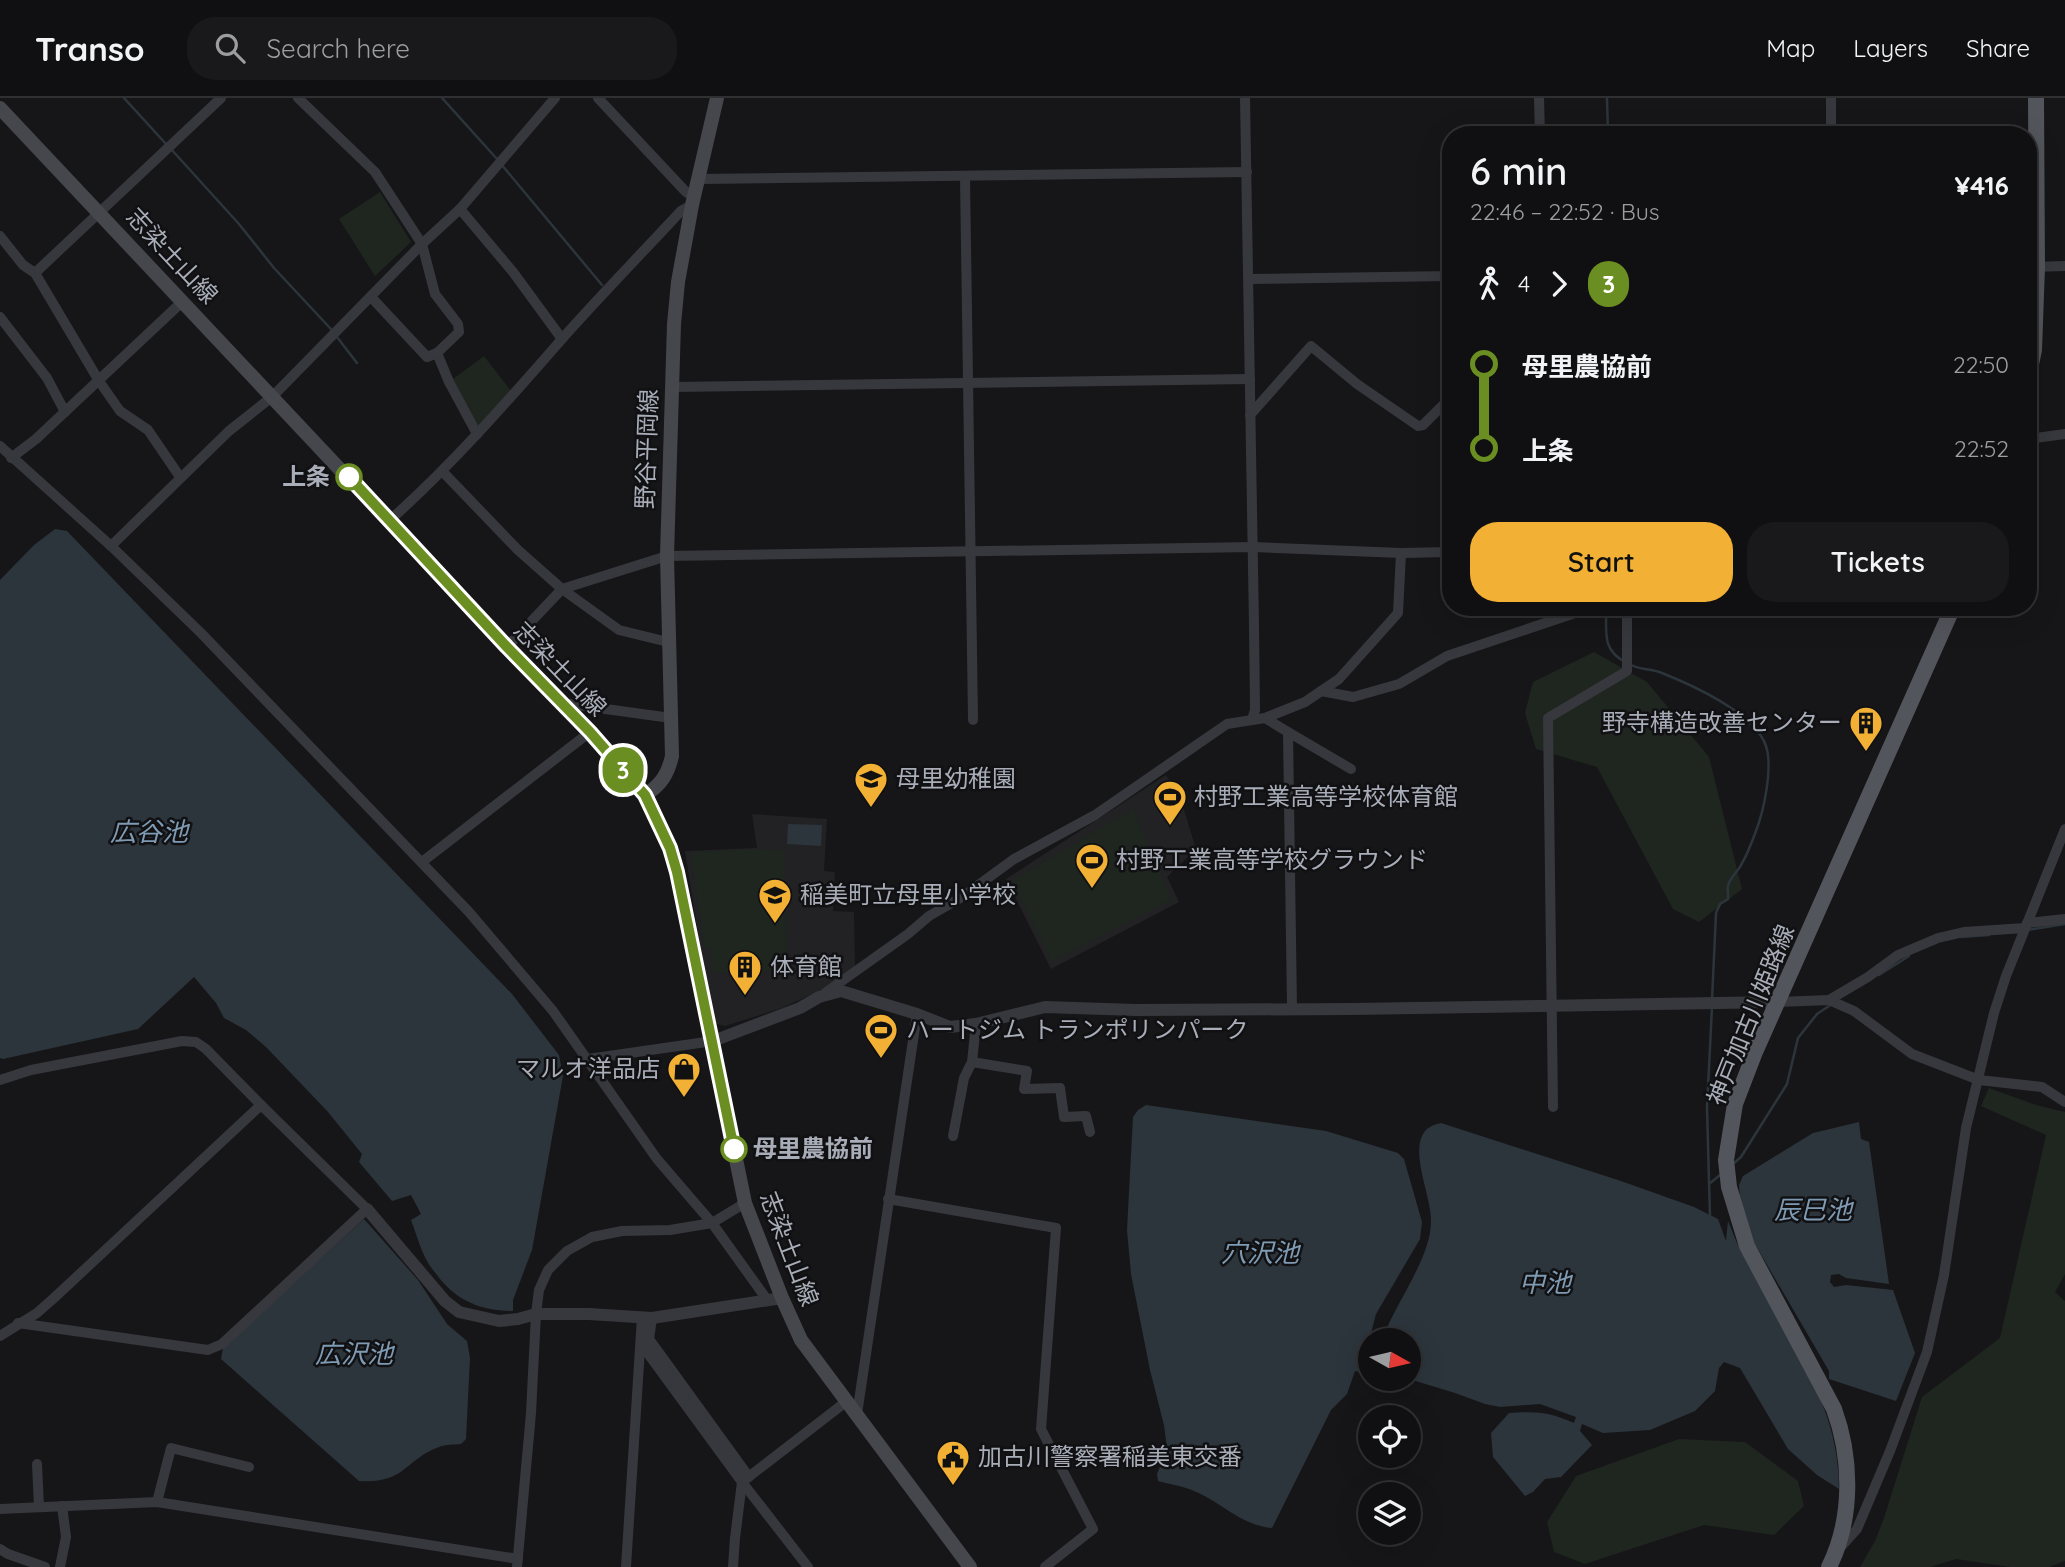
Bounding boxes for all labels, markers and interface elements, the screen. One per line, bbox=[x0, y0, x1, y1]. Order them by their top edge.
search box bbox=[187, 17, 677, 80]
text: Transo bbox=[35, 28, 145, 69]
icon: search bbox=[211, 29, 249, 67]
text: Search here bbox=[267, 32, 410, 65]
text: Map bbox=[1766, 33, 1815, 63]
text: Layers bbox=[1853, 33, 1928, 63]
text: Share bbox=[1966, 33, 2030, 63]
text: 6 min bbox=[1470, 147, 1567, 195]
text: ¥416 bbox=[1955, 169, 2009, 202]
text: 22:46 – 22:52 · Bus bbox=[1470, 197, 1660, 226]
street label: 志染土山線 bbox=[121, 201, 225, 309]
icon: walk bbox=[1470, 265, 1508, 303]
icon: forward bbox=[1540, 265, 1578, 303]
text: 4 bbox=[1518, 269, 1530, 298]
text: 3 bbox=[1602, 269, 1615, 299]
text: 母里農協前 bbox=[1522, 350, 1652, 383]
text: 22:50 bbox=[1953, 350, 2009, 379]
street label: 野谷平岡線 bbox=[629, 388, 663, 509]
text: 上条 bbox=[1522, 434, 1574, 467]
text: 22:52 bbox=[1954, 434, 2009, 463]
place label: 上条 bbox=[282, 461, 330, 491]
marker: 上条 bbox=[336, 464, 362, 490]
button: Start bbox=[1470, 522, 1733, 602]
button: Tickets bbox=[1747, 522, 2009, 602]
street label: 志染土山線 bbox=[508, 615, 613, 722]
building icon: 野寺構造改善センター bbox=[1847, 704, 1885, 753]
place label: 野寺構造改善センター bbox=[1602, 707, 1842, 737]
line badge: 3 bbox=[600, 747, 646, 793]
text: 3 bbox=[617, 755, 629, 785]
school or university icon: 母里幼稚園 bbox=[852, 760, 890, 809]
place label: 母里幼稚園 bbox=[896, 763, 1016, 793]
sports icon: 村野工業高等学校体育館 bbox=[1151, 778, 1189, 827]
place label: 村野工業高等学校体育館 bbox=[1194, 781, 1458, 811]
water label: 広谷池 bbox=[110, 815, 191, 848]
sports icon: 村野工業高等学校グラウンド bbox=[1073, 841, 1111, 890]
place label: 村野工業高等学校グラウンド bbox=[1116, 844, 1428, 874]
school or university icon: 稲美町立母里小学校 bbox=[756, 876, 794, 925]
place label: 稲美町立母里小学校 bbox=[800, 879, 1016, 909]
street label: 神戸加古川姫路線 bbox=[1700, 920, 1800, 1109]
building icon: 体育館 bbox=[726, 948, 764, 997]
place label: 体育館 bbox=[770, 951, 842, 981]
sports icon: ハートジム トランポリンパーク bbox=[862, 1011, 900, 1060]
place label: ハートジム トランポリンパーク bbox=[906, 1014, 1249, 1044]
shop icon: マルオ洋品店 bbox=[665, 1050, 703, 1099]
place label: マルオ洋品店 bbox=[516, 1053, 660, 1083]
place label: 母里農協前 bbox=[753, 1133, 873, 1163]
marker: 母里農協前 bbox=[721, 1136, 747, 1162]
street label: 志染土山線 bbox=[754, 1187, 825, 1310]
water label: 辰巳池 bbox=[1774, 1193, 1855, 1226]
water label: 穴沢池 bbox=[1221, 1236, 1302, 1269]
water label: 中池 bbox=[1519, 1266, 1574, 1299]
north arrow bbox=[1358, 1328, 1421, 1391]
map controls bbox=[1358, 1328, 1421, 1545]
water label: 広沢池 bbox=[315, 1337, 396, 1370]
button: locate bbox=[1358, 1405, 1421, 1468]
public building icon: 加古川警察署稲美東交番 bbox=[934, 1438, 972, 1487]
place label: 加古川警察署稲美東交番 bbox=[978, 1441, 1242, 1471]
button: layers bbox=[1358, 1482, 1421, 1545]

